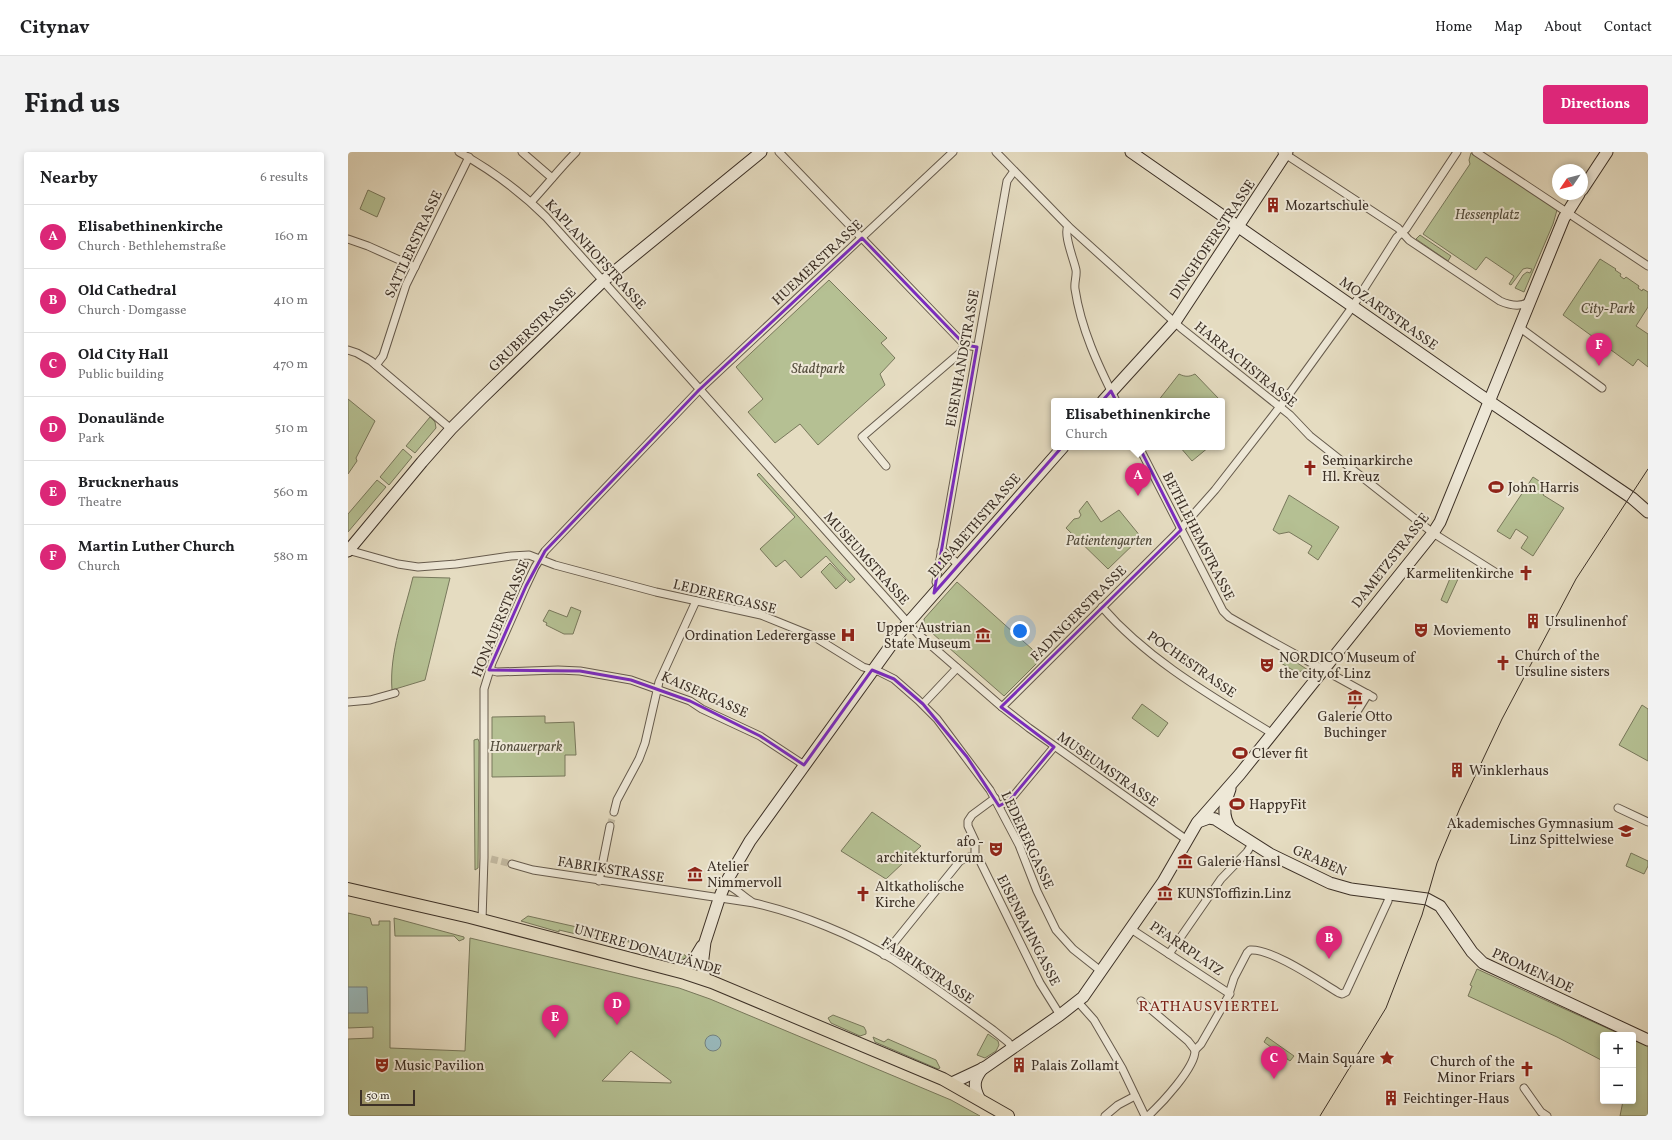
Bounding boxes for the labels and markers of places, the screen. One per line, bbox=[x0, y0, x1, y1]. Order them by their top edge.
building icon: Mozartschule bbox=[1264, 196, 1282, 214]
place label: Mozartschule bbox=[1285, 197, 1369, 216]
pin: F bbox=[1586, 333, 1612, 366]
place label: Seminarkirche Hl. Kreuz bbox=[1322, 452, 1413, 487]
church icon: Seminarkirche Hl. Kreuz bbox=[1301, 459, 1319, 477]
pin: A bbox=[1125, 463, 1151, 496]
sports icon: John Harris bbox=[1487, 478, 1505, 496]
place label: John Harris bbox=[1508, 479, 1579, 498]
church icon: Karmelitenkirche bbox=[1517, 564, 1535, 582]
place label: Karmelitenkirche bbox=[1406, 565, 1514, 584]
building icon: Ursulinenhof bbox=[1524, 612, 1542, 630]
place label: Ursulinenhof bbox=[1545, 613, 1628, 632]
place label: Upper Austrian State Museum bbox=[876, 619, 971, 654]
theatre icon: Moviemento bbox=[1412, 621, 1430, 639]
place label: Moviemento bbox=[1433, 622, 1511, 641]
hospital icon: Ordination Lederergasse bbox=[839, 626, 857, 644]
museum icon: Upper Austrian State Museum bbox=[974, 626, 992, 644]
place label: Ordination Lederergasse bbox=[685, 627, 836, 646]
place label: Church of the Ursuline sisters bbox=[1515, 647, 1610, 682]
place label: NORDICO Museum of the city of Linz bbox=[1279, 649, 1416, 684]
church icon: Church of the Ursuline sisters bbox=[1494, 654, 1512, 672]
theatre icon: NORDICO Museum of the city of Linz bbox=[1258, 656, 1276, 674]
museum icon: Galerie Otto Buchinger bbox=[1346, 688, 1364, 706]
place label: Galerie Otto Buchinger bbox=[1318, 708, 1392, 743]
sports icon: Clever fit bbox=[1231, 744, 1249, 762]
place label: Clever fit bbox=[1252, 745, 1308, 764]
building icon: Winklerhaus bbox=[1448, 761, 1466, 779]
place label: Winklerhaus bbox=[1469, 762, 1549, 781]
sports icon: HappyFit bbox=[1228, 795, 1246, 813]
place label: HappyFit bbox=[1249, 796, 1307, 815]
place label: Akademisches Gymnasium Linz Spittelwiese bbox=[1447, 815, 1614, 850]
school or university icon: Akademisches Gymnasium Linz Spittelwiese bbox=[1617, 822, 1635, 840]
place label: afo - architekturforum bbox=[877, 833, 984, 868]
theatre icon: afo - architekturforum bbox=[987, 840, 1005, 858]
museum icon: Galerie Hansl bbox=[1176, 852, 1194, 870]
place label: Galerie Hansl bbox=[1197, 853, 1281, 872]
place label: Atelier Nimmervoll bbox=[707, 858, 782, 893]
museum icon: Atelier Nimmervoll bbox=[686, 865, 704, 883]
place label: Altkatholische Kirche bbox=[875, 878, 965, 913]
museum icon: KUNSToffizin.Linz bbox=[1156, 884, 1174, 902]
church icon: Altkatholische Kirche bbox=[854, 885, 872, 903]
place label: KUNSToffizin.Linz bbox=[1177, 885, 1291, 904]
pin: B bbox=[1316, 926, 1342, 959]
pin: D bbox=[604, 992, 630, 1025]
pin: E bbox=[542, 1005, 568, 1038]
pin: C bbox=[1261, 1046, 1287, 1079]
place icon: Main Square bbox=[1378, 1049, 1396, 1067]
place label: Main Square bbox=[1297, 1050, 1375, 1069]
place label: Church of the Minor Friars bbox=[1430, 1053, 1515, 1088]
theatre icon: Music Pavilion bbox=[373, 1056, 391, 1074]
building icon: Palais Zollamt bbox=[1010, 1056, 1028, 1074]
place label: Music Pavilion bbox=[394, 1057, 484, 1076]
place label: Palais Zollamt bbox=[1031, 1057, 1119, 1076]
church icon: Church of the Minor Friars bbox=[1518, 1060, 1536, 1078]
building icon: Feichtinger-Haus bbox=[1382, 1089, 1400, 1107]
place label: Feichtinger-Haus bbox=[1403, 1090, 1509, 1109]

